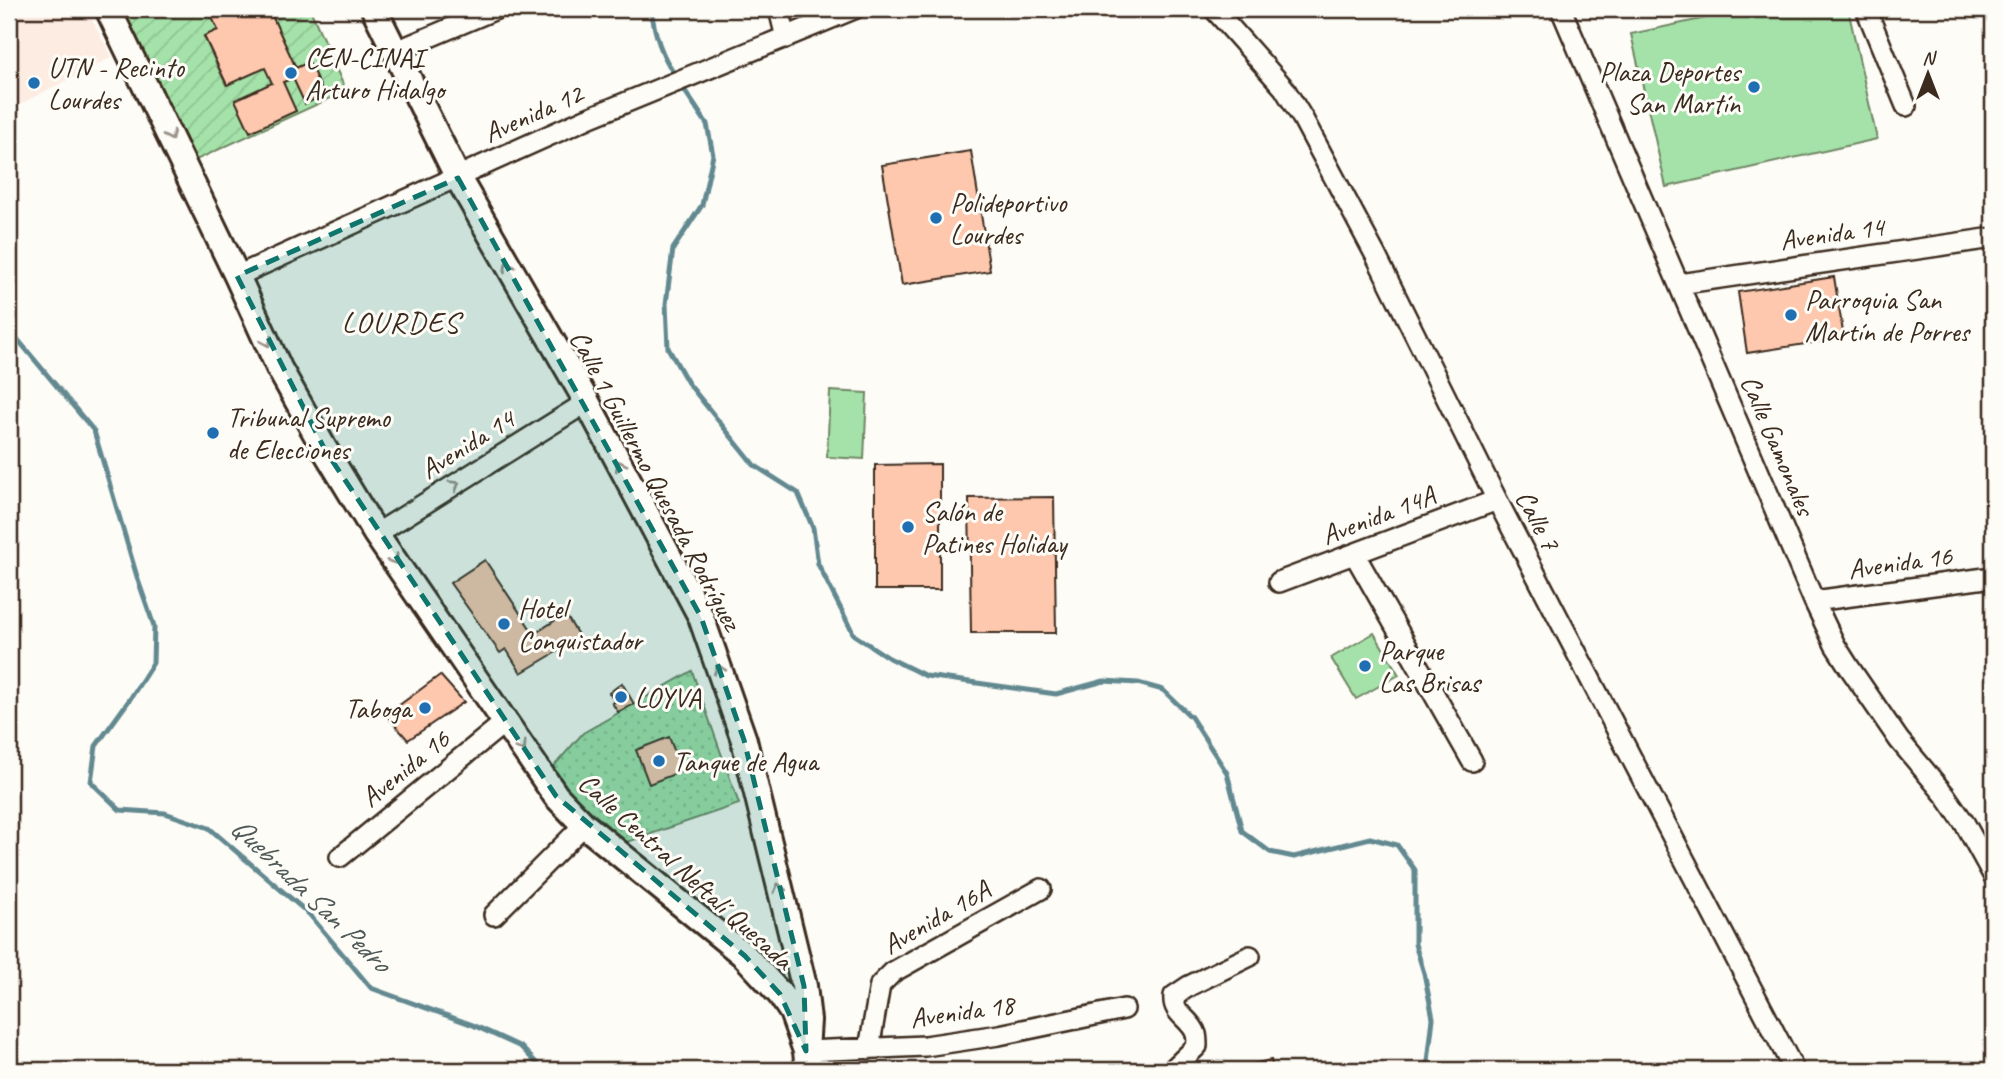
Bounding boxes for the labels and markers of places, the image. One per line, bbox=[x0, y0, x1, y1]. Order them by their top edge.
place label: CEN-CINAI Arturo Hidalgo bbox=[305, 40, 447, 107]
place label: UTN - Recinto Lourdes bbox=[48, 50, 186, 117]
place label: Plaza Deportes San Martín bbox=[1599, 54, 1742, 121]
marker: CEN-CINAI Arturo Hidalgo bbox=[283, 65, 299, 81]
marker: UTN - Recinto Lourdes bbox=[26, 75, 42, 91]
marker: Plaza Deportes San Martín bbox=[1746, 79, 1762, 95]
place label: Polideportivo Lourdes bbox=[950, 185, 1068, 252]
marker: Polideportivo Lourdes bbox=[928, 210, 944, 226]
place label: Parroquia San Martín de Porres bbox=[1805, 282, 1972, 349]
marker: Parroquia San Martín de Porres bbox=[1783, 307, 1799, 323]
place label: Tribunal Supremo de Elecciones bbox=[227, 400, 392, 467]
marker: Tribunal Supremo de Elecciones bbox=[205, 425, 221, 441]
place label: Salón de Patines Holiday bbox=[922, 494, 1069, 561]
marker: Salón de Patines Holiday bbox=[900, 519, 916, 535]
place label: Hotel Conquistador bbox=[518, 591, 644, 658]
marker: Hotel Conquistador bbox=[496, 616, 512, 632]
place label: Parque Las Brisas bbox=[1379, 633, 1482, 700]
marker: Parque Las Brisas bbox=[1357, 658, 1373, 674]
place label: LOYVA bbox=[635, 680, 702, 715]
marker: LOYVA bbox=[613, 689, 629, 705]
place label: Taboga bbox=[345, 691, 414, 726]
marker: Taboga bbox=[417, 700, 433, 716]
place label: Tanque de Agua bbox=[673, 744, 820, 779]
marker: Tanque de Agua bbox=[651, 753, 667, 769]

